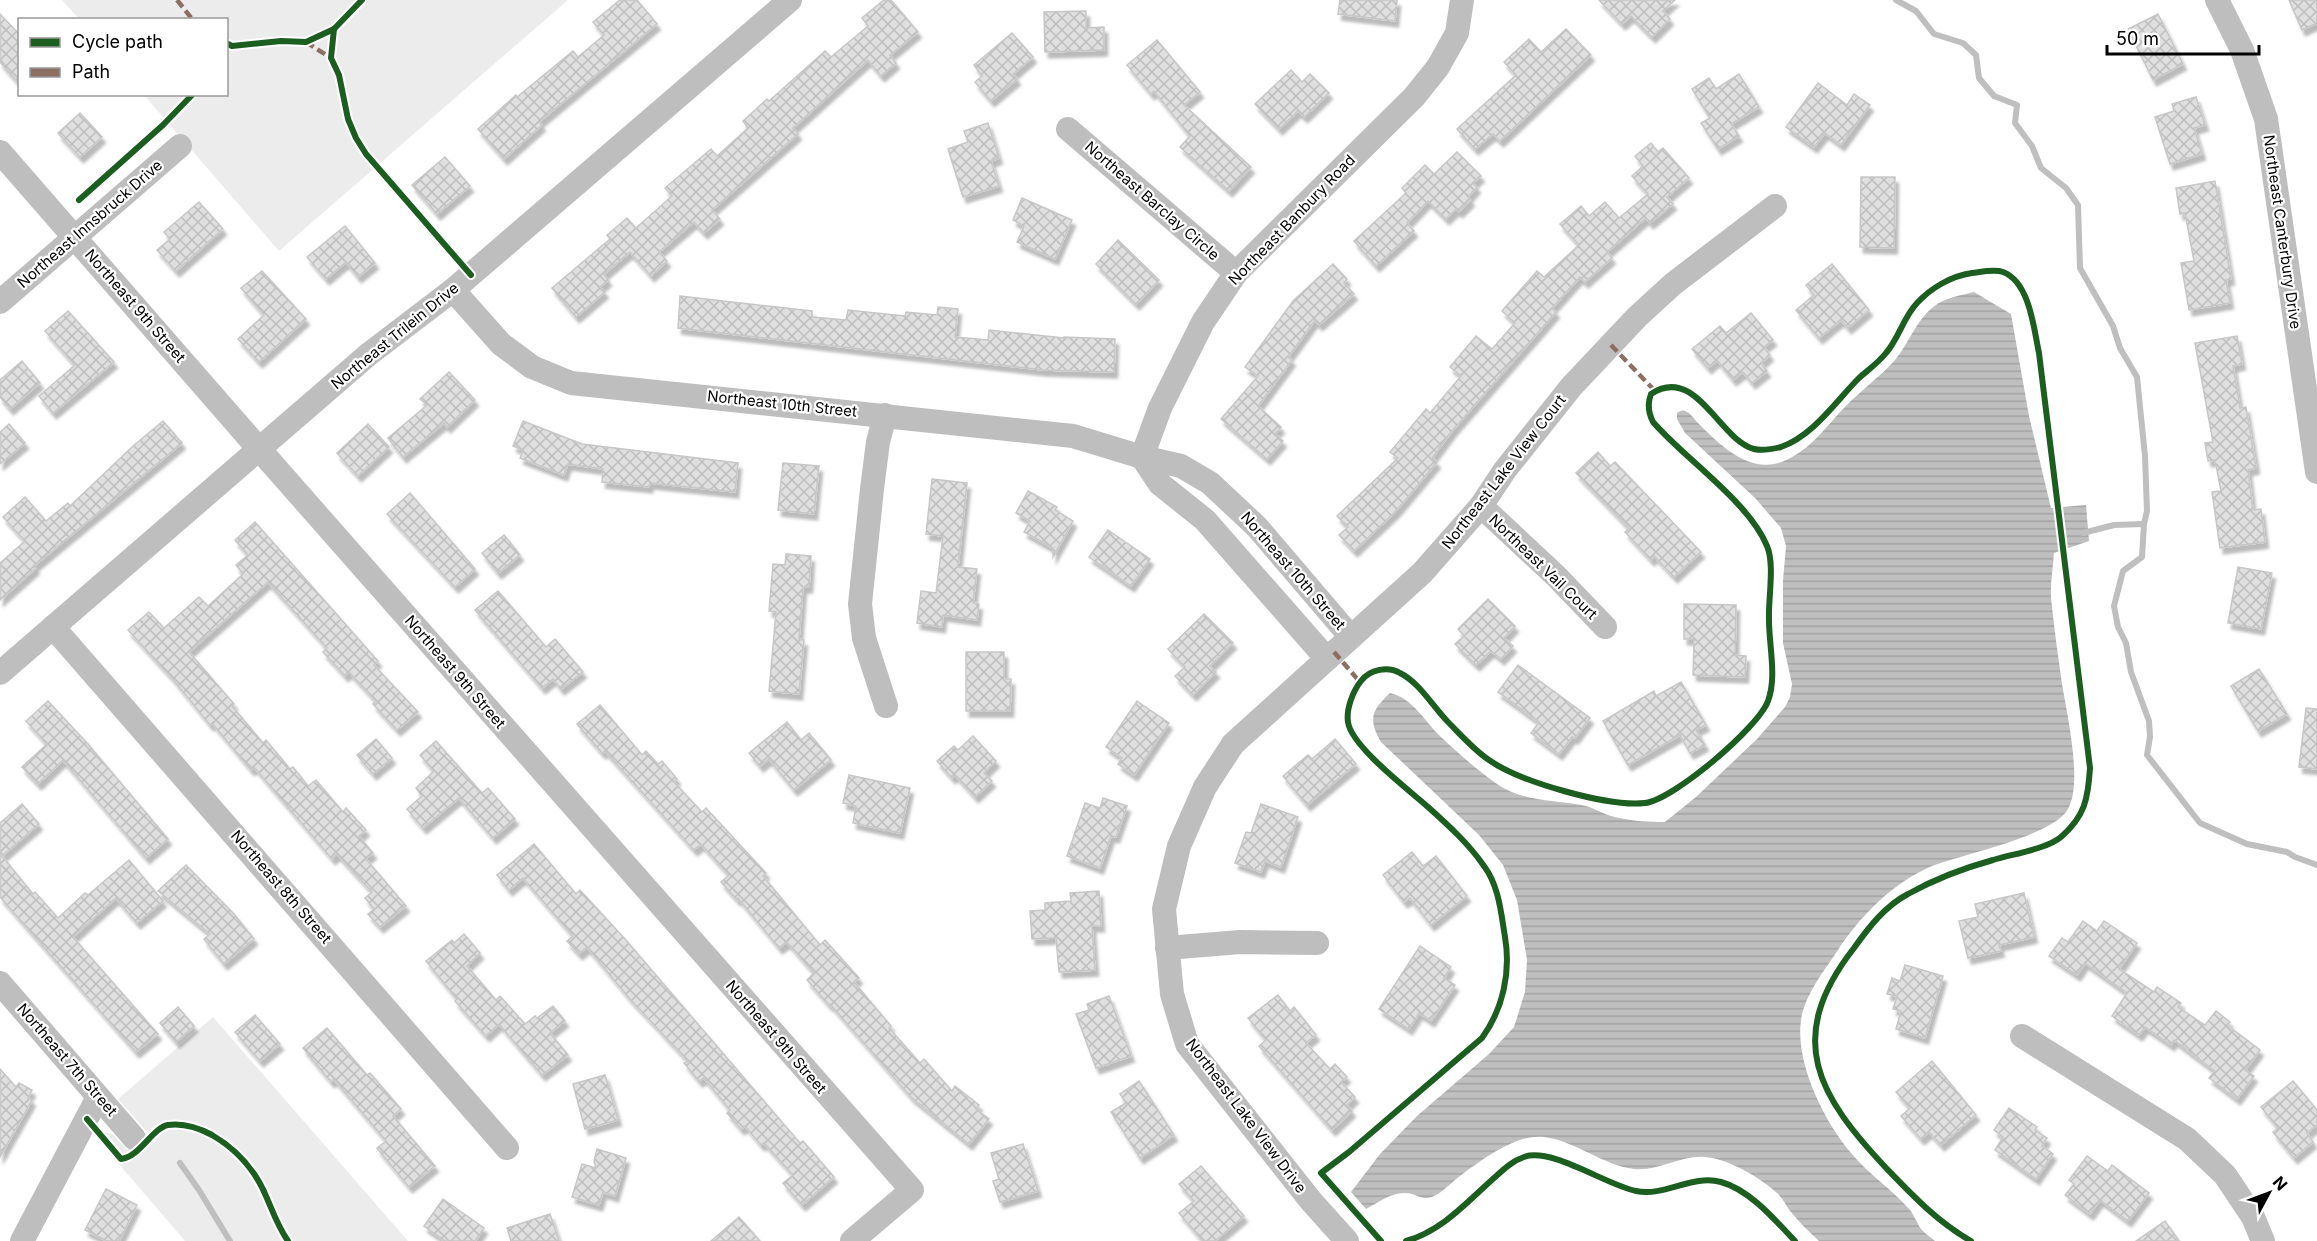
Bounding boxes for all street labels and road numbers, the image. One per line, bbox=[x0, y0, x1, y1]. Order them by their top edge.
street label: Northeast Canterbury Drive bbox=[2259, 134, 2306, 330]
street label: Northeast Barclay Circle bbox=[1081, 137, 1223, 264]
street label: Northeast Banbury Road bbox=[1224, 150, 1359, 289]
street label: Northeast Innsbruck Drive bbox=[13, 155, 166, 292]
street label: Northeast 9th Street bbox=[81, 245, 190, 366]
street label: Northeast Trilein Drive bbox=[327, 278, 462, 393]
street label: Northeast 10th Street bbox=[706, 386, 858, 421]
street label: Northeast Lake View Court bbox=[1437, 391, 1570, 553]
street label: Northeast 10th Street bbox=[1237, 508, 1350, 634]
street label: Northeast Vail Court bbox=[1485, 510, 1602, 623]
street label: Northeast 9th Street bbox=[401, 611, 510, 732]
street label: Northeast 8th Street bbox=[227, 826, 336, 947]
street label: Northeast 9th Street bbox=[722, 976, 831, 1097]
street label: Northeast 7th Street bbox=[13, 999, 122, 1120]
street label: Northeast Lake View Drive bbox=[1182, 1035, 1311, 1197]

